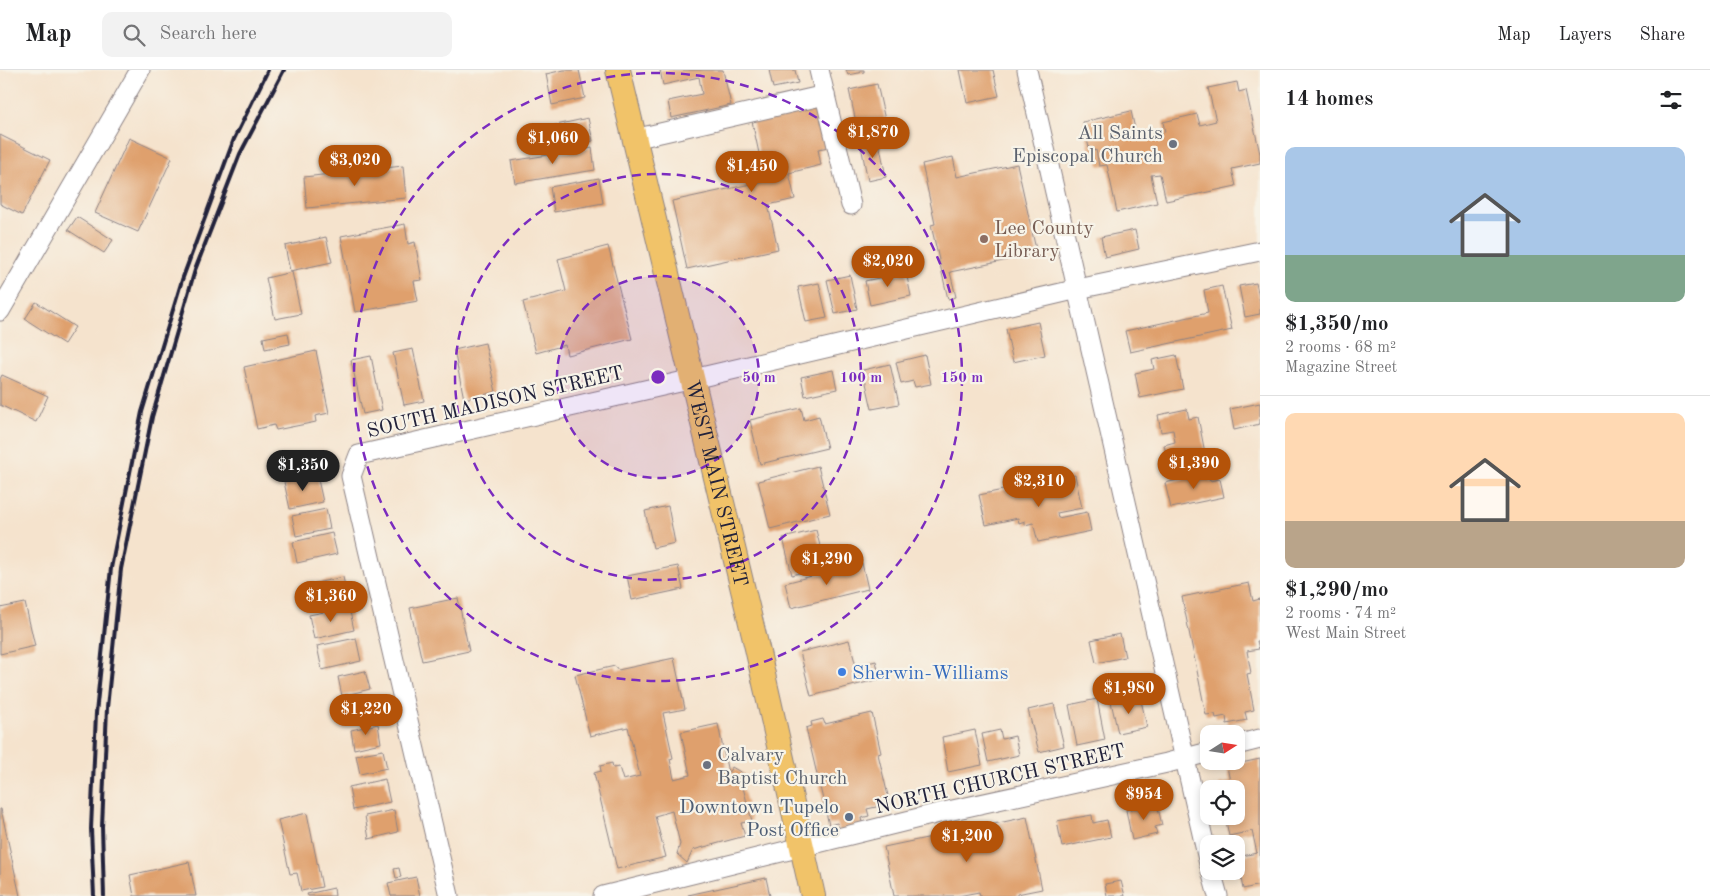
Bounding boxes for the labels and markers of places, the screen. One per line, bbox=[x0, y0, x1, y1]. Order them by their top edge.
pin: $1,870 bbox=[832, 116, 914, 159]
pin: $1,060 bbox=[512, 122, 594, 165]
place label: All Saints Episcopal Church bbox=[1012, 124, 1163, 167]
marker: All Saints Episcopal Church bbox=[1167, 138, 1179, 150]
pin: $3,020 bbox=[314, 144, 396, 187]
pin: $1,450 bbox=[711, 150, 793, 193]
place label: Lee County Library bbox=[994, 219, 1094, 262]
marker: Lee County Library bbox=[978, 233, 990, 245]
pin: $2,020 bbox=[847, 246, 929, 288]
centre of rings bbox=[649, 368, 667, 386]
pin: $1,390 bbox=[1153, 448, 1235, 490]
pin: $1,350 bbox=[262, 450, 344, 492]
pin: $2,310 bbox=[998, 466, 1080, 508]
pin: $1,290 bbox=[786, 544, 868, 586]
pin: $1,360 bbox=[290, 580, 372, 623]
place label: Sherwin-Williams bbox=[852, 664, 1008, 684]
marker: Sherwin-Williams bbox=[836, 666, 848, 678]
pin: $1,980 bbox=[1088, 672, 1170, 715]
pin: $1,220 bbox=[325, 694, 407, 736]
place label: Calvary Baptist Church bbox=[717, 746, 848, 789]
marker: Calvary Baptist Church bbox=[701, 759, 713, 771]
pin: $954 bbox=[1114, 778, 1174, 821]
place label: Downtown Tupelo Post Office bbox=[679, 798, 839, 841]
marker: Downtown Tupelo Post Office bbox=[843, 811, 855, 823]
pin: $1,200 bbox=[926, 820, 1008, 863]

